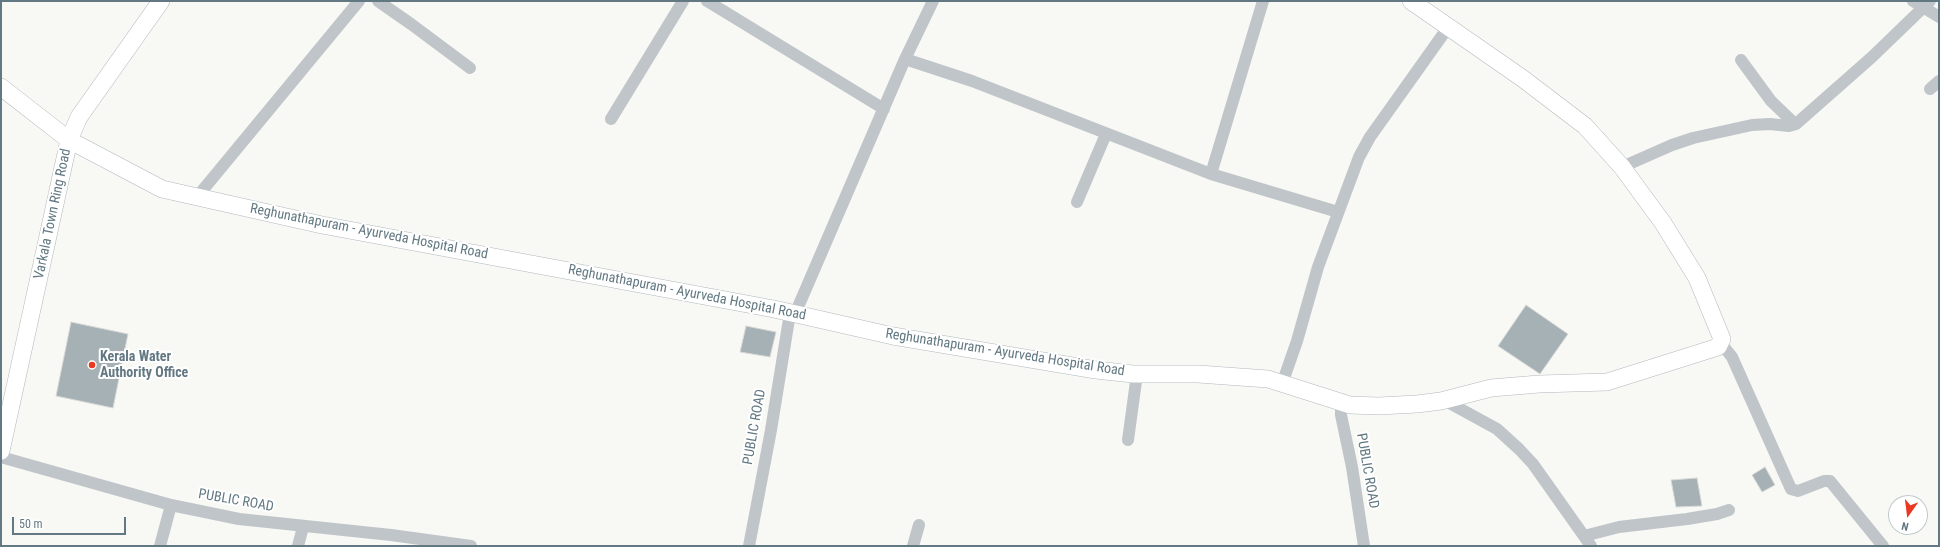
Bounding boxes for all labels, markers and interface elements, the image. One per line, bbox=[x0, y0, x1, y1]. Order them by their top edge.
street label: Varkala Town Ring Road bbox=[31, 147, 75, 281]
street label: Reghunathapuram - Ayurveda Hospital Road bbox=[249, 201, 489, 263]
street label: Reghunathapuram - Ayurveda Hospital Road bbox=[567, 262, 807, 324]
street label: Reghunathapuram - Ayurveda Hospital Road bbox=[884, 326, 1126, 380]
place label: Kerala Water Authority Office bbox=[100, 349, 188, 382]
marker: Kerala Water Authority Office bbox=[87, 360, 97, 370]
street label: PUBLIC ROAD bbox=[740, 388, 770, 466]
street label: PUBLIC ROAD bbox=[1352, 432, 1382, 510]
street label: PUBLIC ROAD bbox=[197, 486, 275, 516]
north arrow bbox=[1888, 495, 1928, 535]
scale bar bbox=[14, 509, 128, 535]
text: 50 m bbox=[19, 517, 43, 531]
text: N bbox=[1900, 519, 1910, 533]

